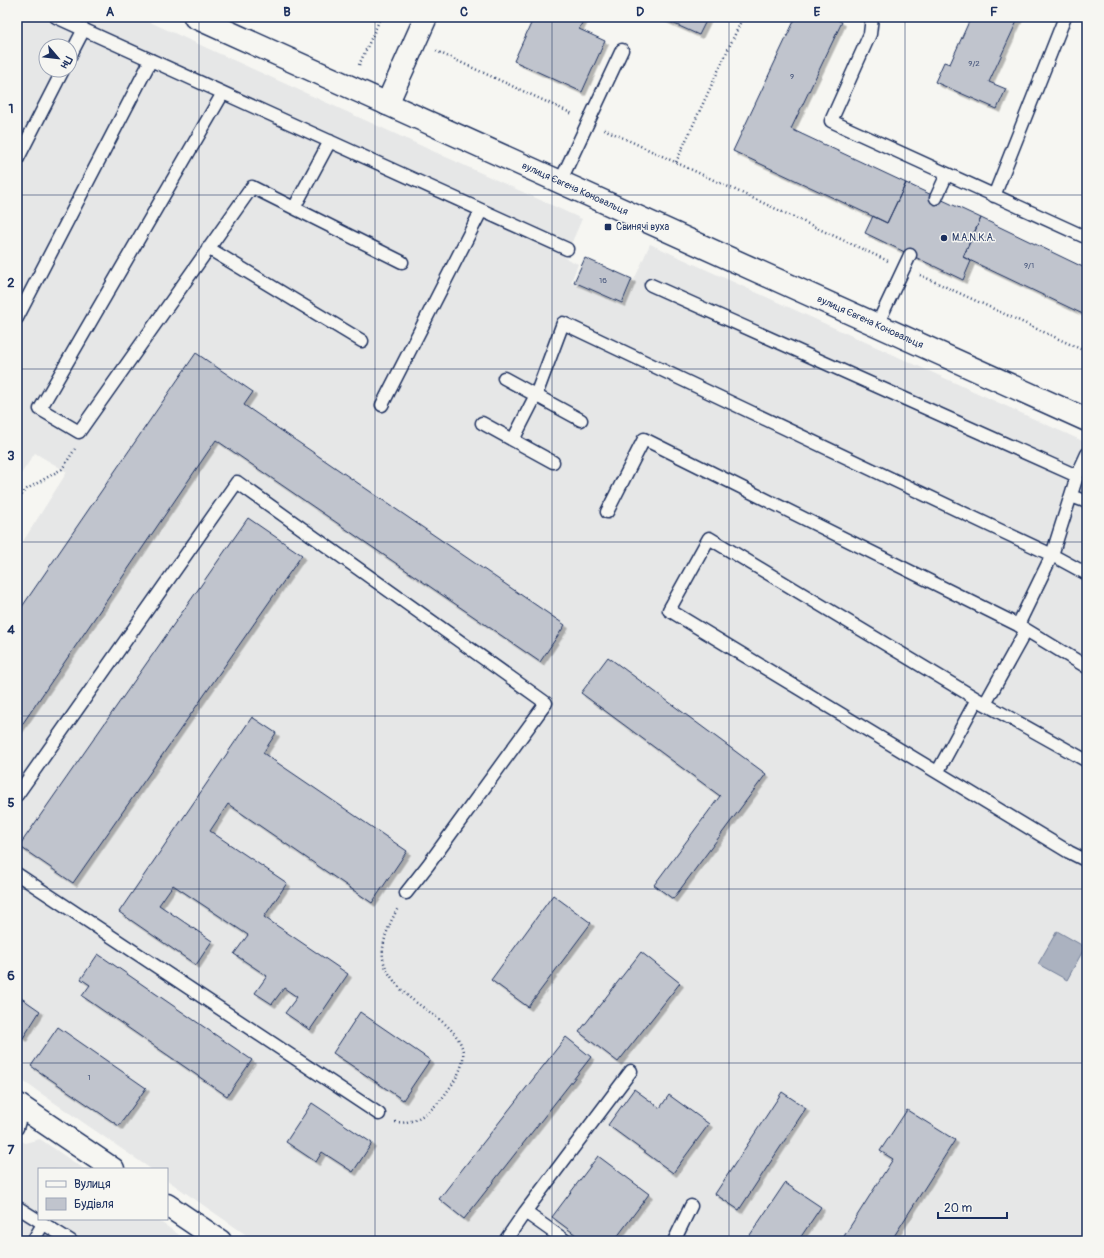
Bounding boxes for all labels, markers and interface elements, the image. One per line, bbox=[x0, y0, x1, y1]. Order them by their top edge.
text: A bbox=[106, 4, 115, 20]
text: B bbox=[283, 4, 291, 20]
text: C bbox=[460, 4, 468, 20]
text: D bbox=[636, 4, 644, 20]
text: E bbox=[814, 4, 821, 20]
text: F bbox=[990, 4, 998, 20]
north arrow bbox=[38, 38, 78, 78]
text: Пн bbox=[58, 54, 75, 71]
house number: 9/2 bbox=[968, 59, 980, 68]
house number: 9 bbox=[790, 72, 794, 81]
text: 1 bbox=[8, 101, 14, 117]
street label: вулиця Євгена Коновальця bbox=[520, 160, 630, 218]
place label: Свинячі вуха bbox=[616, 221, 669, 233]
marker: Свинячі вуха bbox=[603, 222, 613, 232]
place label: M.A.N.K.A. bbox=[952, 232, 995, 244]
marker: M.A.N.K.A. bbox=[939, 233, 949, 243]
house number: 9/1 bbox=[1024, 261, 1034, 270]
text: 2 bbox=[7, 275, 15, 291]
house number: 16 bbox=[599, 276, 607, 285]
street label: вулиця Євгена Коновальця bbox=[815, 293, 925, 351]
text: 3 bbox=[7, 448, 15, 464]
text: 4 bbox=[7, 622, 15, 638]
text: 5 bbox=[7, 795, 15, 811]
text: 6 bbox=[7, 968, 15, 984]
house number: 1 bbox=[87, 1073, 91, 1082]
text: 7 bbox=[8, 1142, 15, 1158]
legend bbox=[38, 1168, 168, 1220]
text: Вулиця bbox=[74, 1177, 111, 1192]
scale bar bbox=[938, 1194, 1007, 1220]
text: Будівля bbox=[74, 1197, 114, 1212]
text: 20 m bbox=[944, 1201, 973, 1216]

